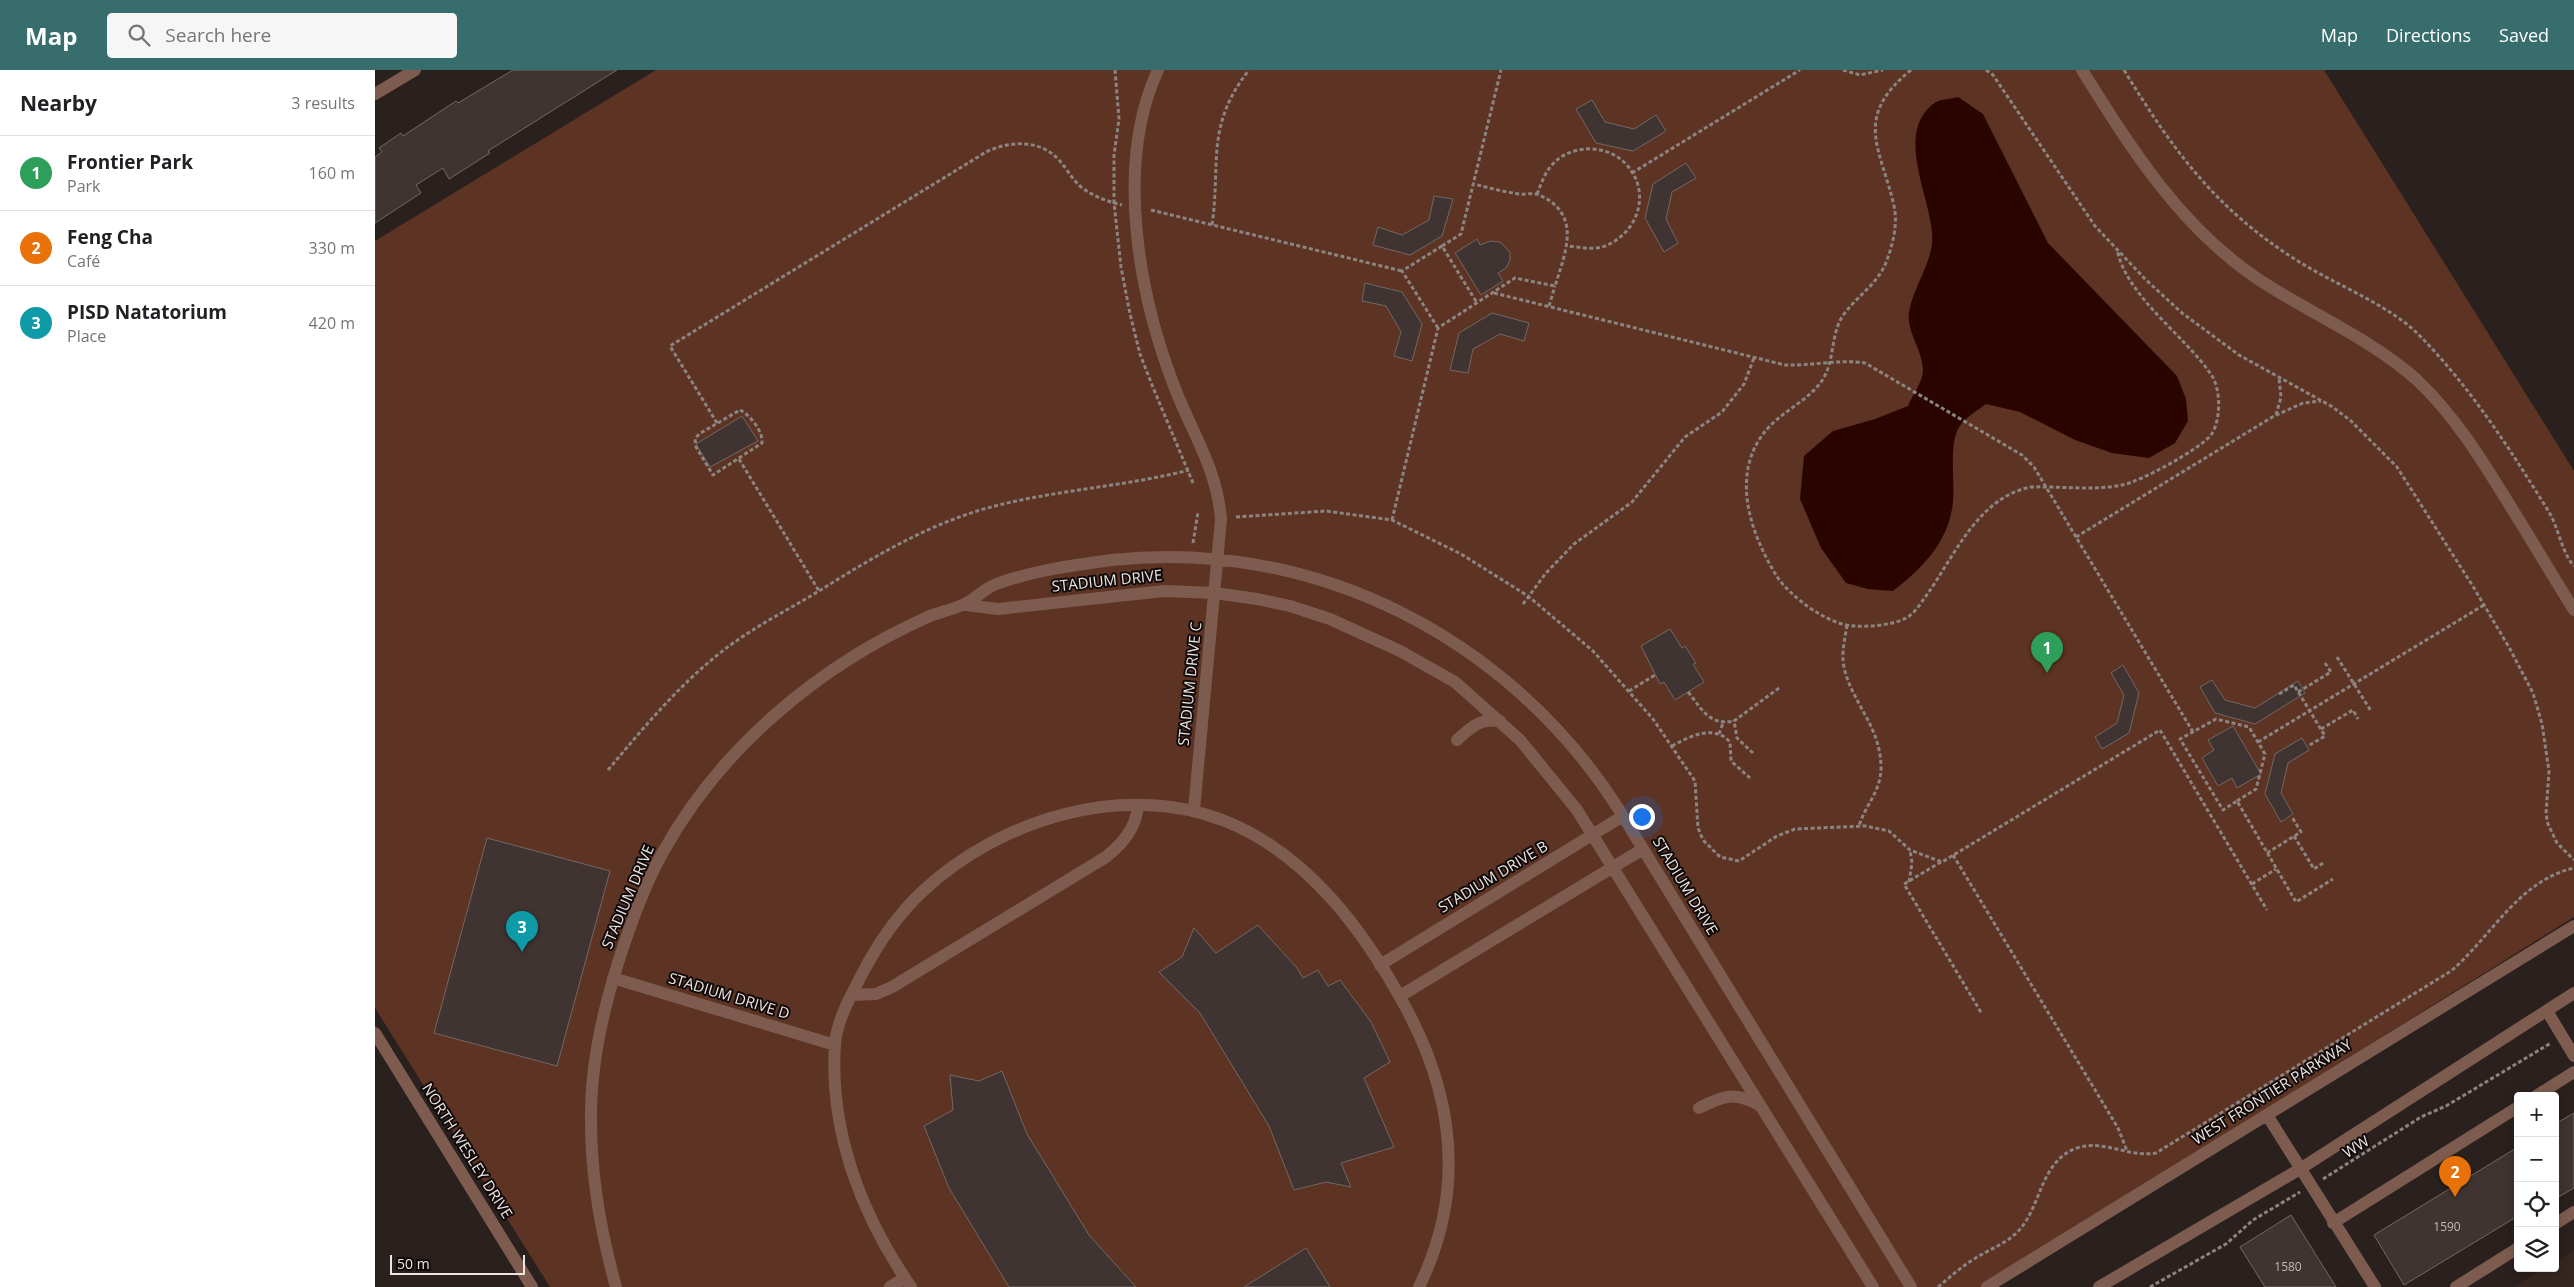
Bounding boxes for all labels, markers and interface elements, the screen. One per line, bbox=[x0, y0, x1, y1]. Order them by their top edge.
search box bbox=[107, 13, 457, 58]
text: Map bbox=[25, 19, 77, 52]
icon: search bbox=[125, 21, 153, 49]
text: Search here bbox=[165, 22, 271, 48]
text: Map bbox=[2321, 23, 2358, 47]
text: Directions bbox=[2386, 23, 2471, 47]
text: Saved bbox=[2499, 23, 2549, 47]
text: Nearby bbox=[20, 89, 97, 117]
text: 3 results bbox=[291, 92, 355, 114]
text: Frontier Park bbox=[67, 149, 193, 175]
text: 1 bbox=[31, 162, 41, 184]
text: 160 m bbox=[309, 162, 355, 184]
text: Park bbox=[67, 175, 100, 197]
text: Feng Cha bbox=[67, 224, 153, 250]
text: 2 bbox=[31, 237, 41, 259]
text: 330 m bbox=[309, 237, 355, 259]
text: Café bbox=[67, 250, 100, 272]
text: PISD Natatorium bbox=[67, 299, 227, 325]
text: 3 bbox=[31, 312, 41, 334]
text: 420 m bbox=[309, 312, 355, 334]
text: Place bbox=[67, 325, 106, 347]
street label: STADIUM DRIVE bbox=[1051, 564, 1163, 596]
street label: STADIUM DRIVE C bbox=[1173, 621, 1205, 747]
pin: 1 bbox=[2031, 632, 2063, 673]
your location bbox=[1629, 804, 1655, 830]
street label: STADIUM DRIVE bbox=[1649, 833, 1723, 938]
street label: STADIUM DRIVE B bbox=[1434, 835, 1551, 917]
street label: STADIUM DRIVE bbox=[596, 842, 658, 952]
pin: 3 bbox=[506, 911, 538, 952]
street label: STADIUM DRIVE D bbox=[666, 967, 792, 1023]
street label: WEST FRONTIER PARKWAY bbox=[2188, 1033, 2356, 1149]
street label: NORTH WESLEY DRIVE bbox=[418, 1079, 518, 1222]
map controls bbox=[2514, 1092, 2559, 1272]
button: + bbox=[2514, 1092, 2559, 1137]
street label: WW bbox=[2338, 1130, 2373, 1162]
button: − bbox=[2514, 1137, 2559, 1182]
pin: 2 bbox=[2439, 1156, 2471, 1197]
button: locate bbox=[2514, 1182, 2559, 1227]
house number: 1590 bbox=[2433, 1218, 2461, 1235]
button: layers bbox=[2514, 1227, 2559, 1272]
scale bar bbox=[390, 1252, 525, 1275]
text: 50 m bbox=[397, 1254, 430, 1273]
house number: 1580 bbox=[2274, 1258, 2302, 1275]

